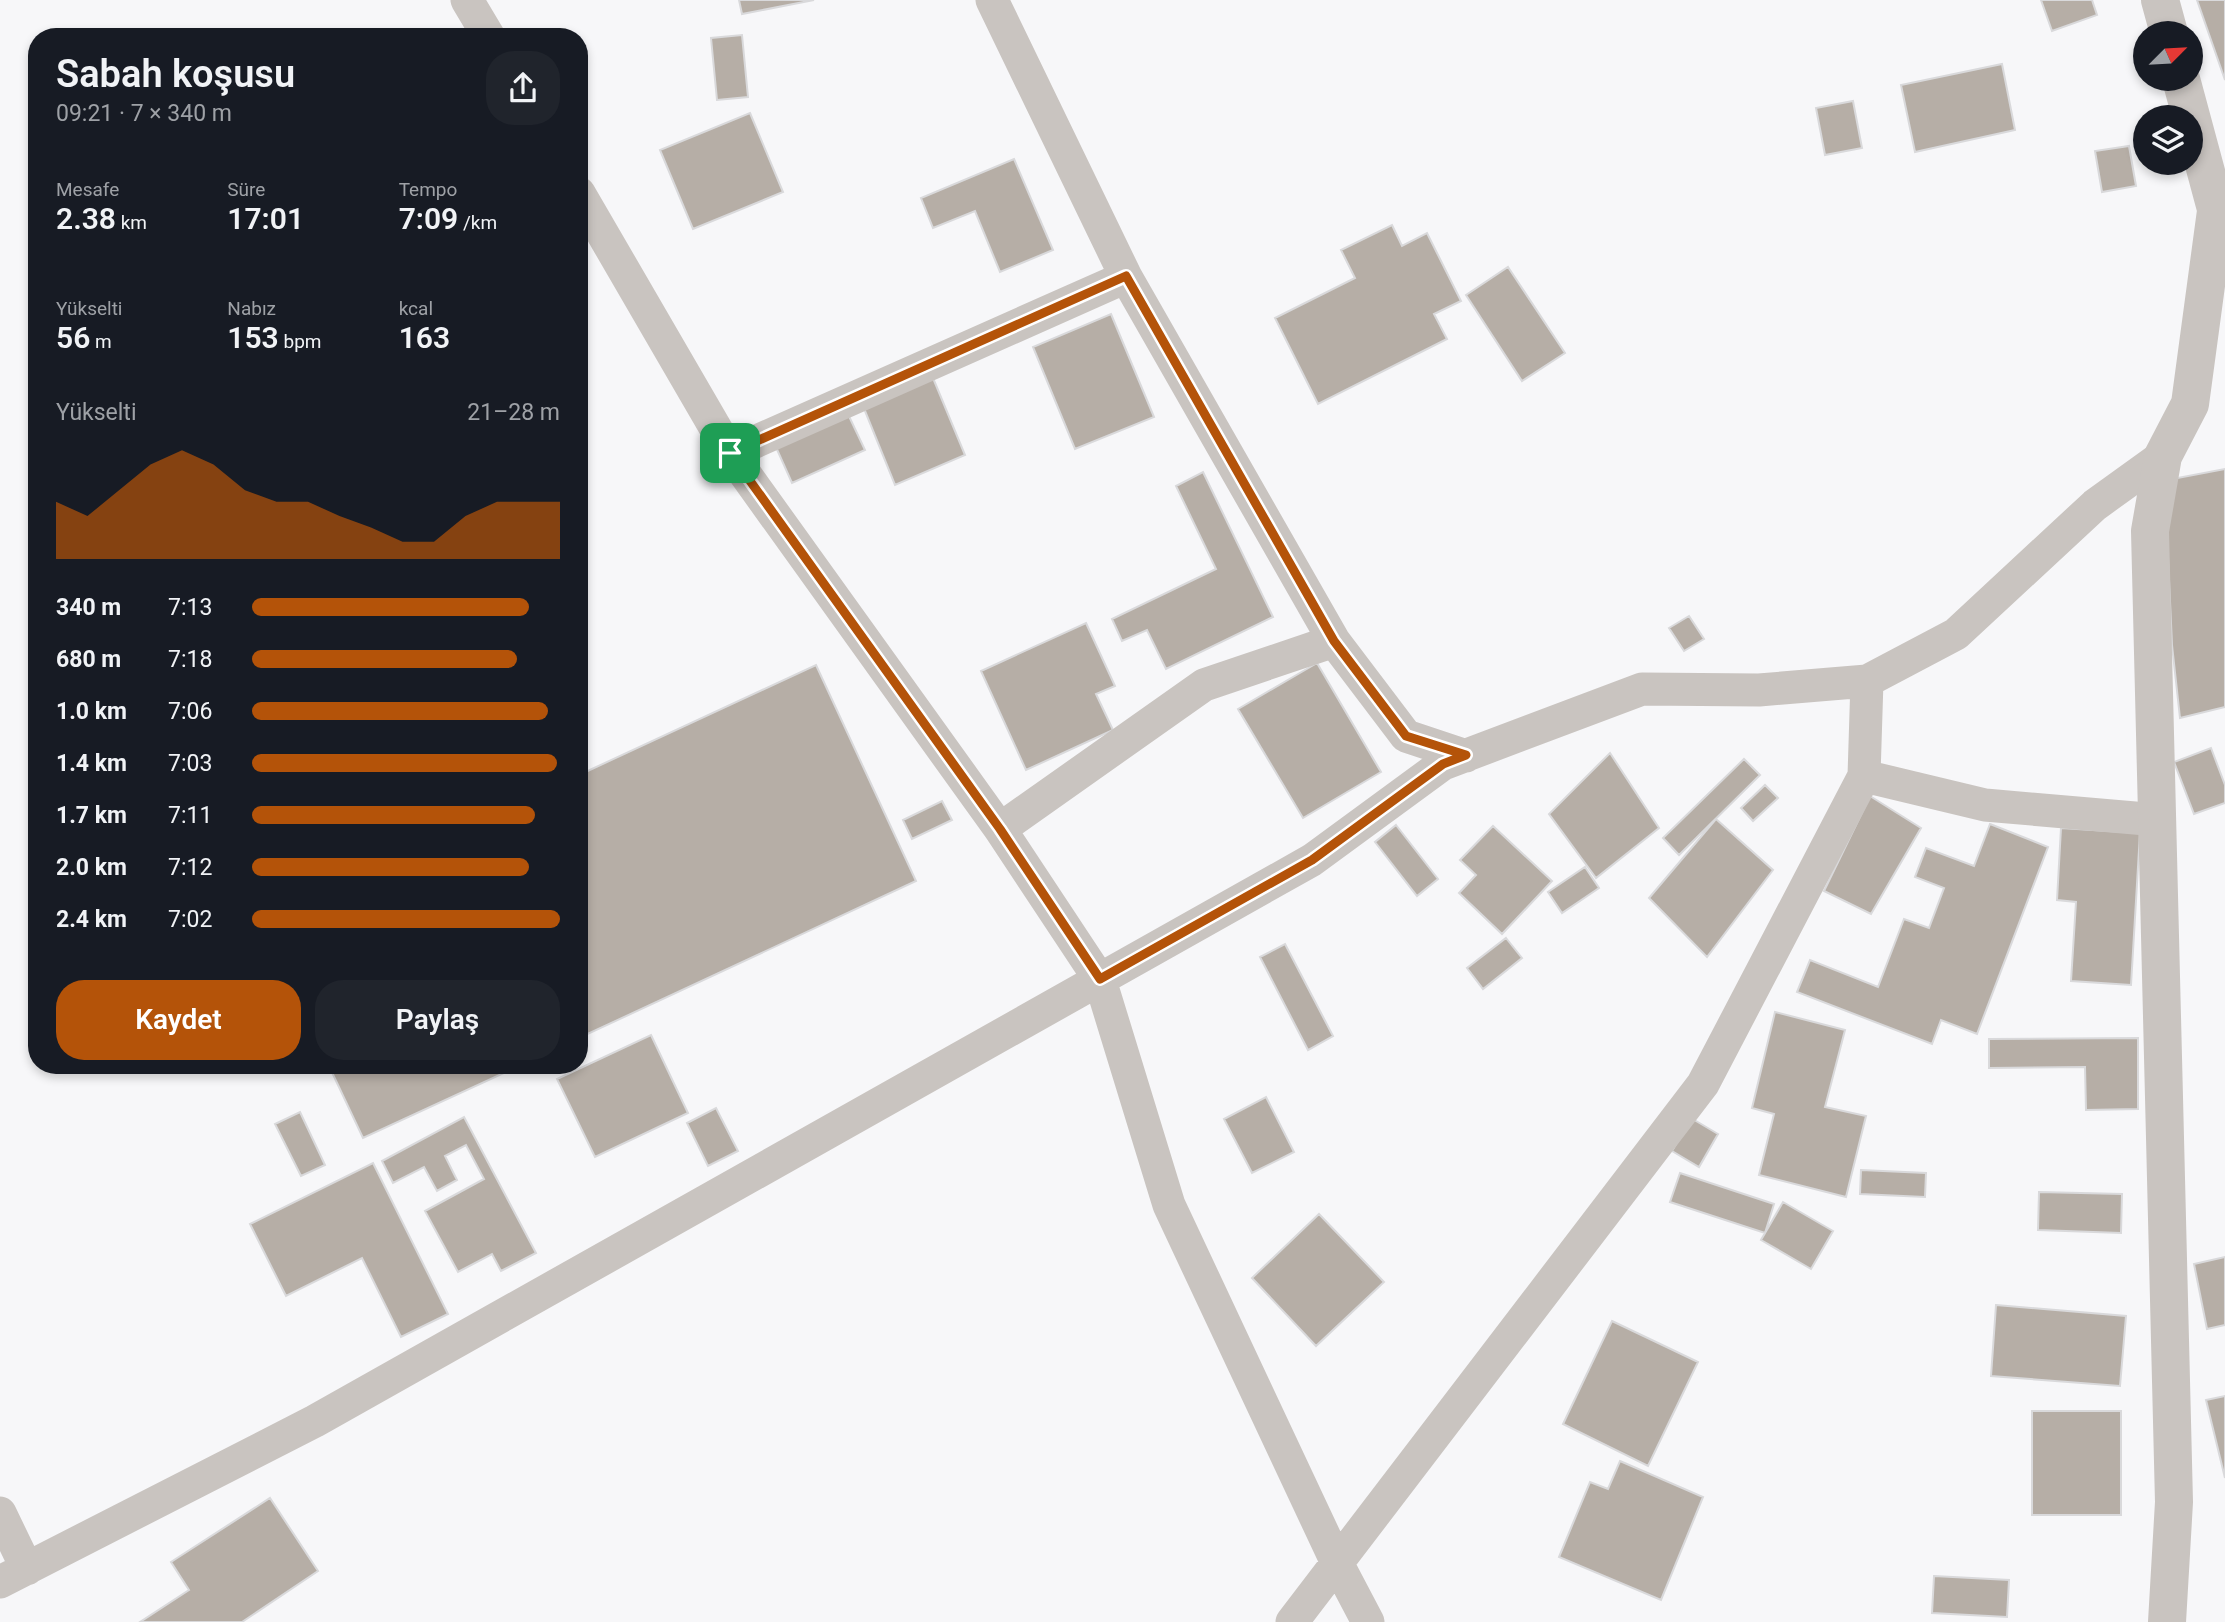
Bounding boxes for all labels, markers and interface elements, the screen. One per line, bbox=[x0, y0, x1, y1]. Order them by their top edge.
north arrow bbox=[2133, 21, 2203, 91]
map controls bbox=[2133, 21, 2203, 175]
button: share bbox=[486, 51, 560, 125]
text: Sabah koşusu bbox=[56, 52, 295, 96]
text: 09:21 · 7 × 340 m bbox=[56, 100, 232, 127]
button: layers bbox=[2133, 105, 2203, 175]
text: Mesafe bbox=[56, 178, 119, 201]
text: Süre bbox=[227, 178, 265, 201]
text: Tempo bbox=[399, 178, 457, 201]
text: 2.38 bbox=[56, 201, 116, 236]
text: 17:01 bbox=[227, 201, 304, 236]
text: 7:09 bbox=[399, 201, 458, 236]
text: km bbox=[116, 211, 147, 234]
text: /km bbox=[458, 211, 497, 234]
text: Yükselti bbox=[56, 297, 123, 320]
text: Nabız bbox=[227, 297, 276, 320]
text: kcal bbox=[399, 297, 433, 320]
text: 56 bbox=[56, 320, 90, 355]
text: 153 bbox=[227, 320, 279, 355]
text: 163 bbox=[399, 320, 450, 355]
text: m bbox=[90, 330, 112, 353]
text: bpm bbox=[279, 330, 321, 353]
text: Yükselti bbox=[56, 399, 137, 426]
text: 21–28 m bbox=[467, 399, 560, 426]
pin bbox=[700, 423, 760, 483]
icon: arrive bbox=[711, 434, 749, 472]
text: 340 m bbox=[56, 594, 121, 621]
text: 7:13 bbox=[168, 594, 212, 621]
text: 680 m bbox=[56, 646, 121, 673]
text: 7:18 bbox=[168, 646, 212, 673]
text: 1.0 km bbox=[56, 698, 127, 725]
text: 7:06 bbox=[168, 698, 212, 725]
text: 1.4 km bbox=[56, 750, 127, 777]
text: 7:03 bbox=[168, 750, 212, 777]
text: 1.7 km bbox=[56, 802, 127, 829]
text: 7:11 bbox=[168, 802, 212, 829]
text: 2.0 km bbox=[56, 854, 127, 881]
text: 7:12 bbox=[168, 854, 212, 881]
text: 2.4 km bbox=[56, 906, 127, 933]
text: 7:02 bbox=[168, 906, 212, 933]
button: Kaydet bbox=[56, 980, 301, 1060]
button: Paylaş bbox=[315, 980, 560, 1060]

